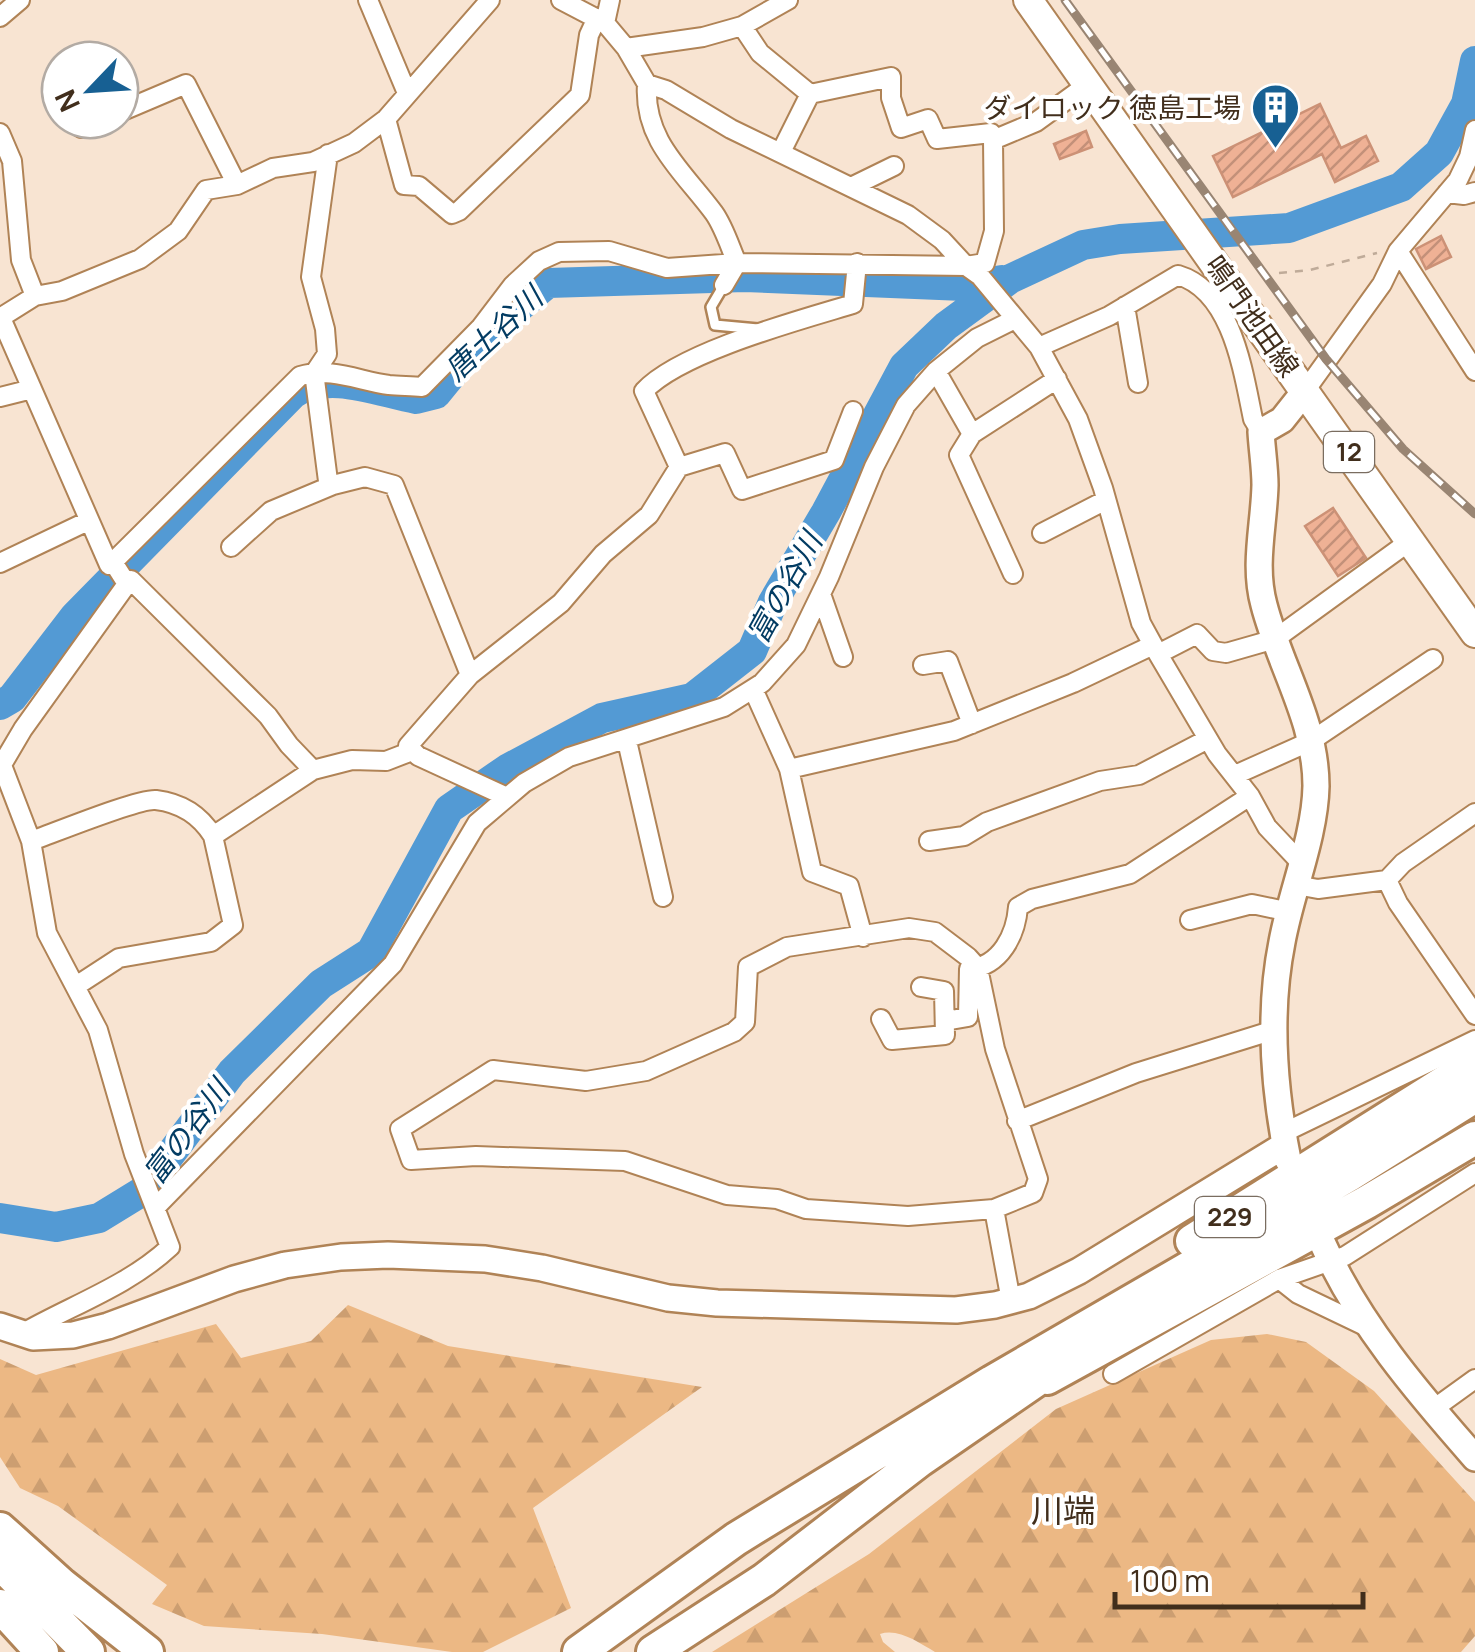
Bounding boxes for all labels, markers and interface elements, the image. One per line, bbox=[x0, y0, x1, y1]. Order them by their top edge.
north arrow bbox=[40, 40, 140, 140]
building icon: ダイロック 徳島工場 bbox=[1250, 82, 1302, 150]
text: N bbox=[45, 84, 88, 118]
place label: ダイロック 徳島工場 bbox=[983, 88, 1241, 126]
street label: 鳴門池田線 bbox=[1197, 247, 1309, 384]
water label: 唐土谷川 bbox=[435, 275, 553, 389]
road number: 12 bbox=[1324, 432, 1374, 472]
water label: 富の谷川 bbox=[737, 522, 832, 650]
water label: 富の谷川 bbox=[133, 1068, 240, 1191]
road number: 229 bbox=[1195, 1197, 1265, 1237]
district label: 川端 bbox=[1031, 1488, 1095, 1532]
scale bar bbox=[1115, 1547, 1362, 1609]
text: 100 m bbox=[1130, 1560, 1210, 1601]

